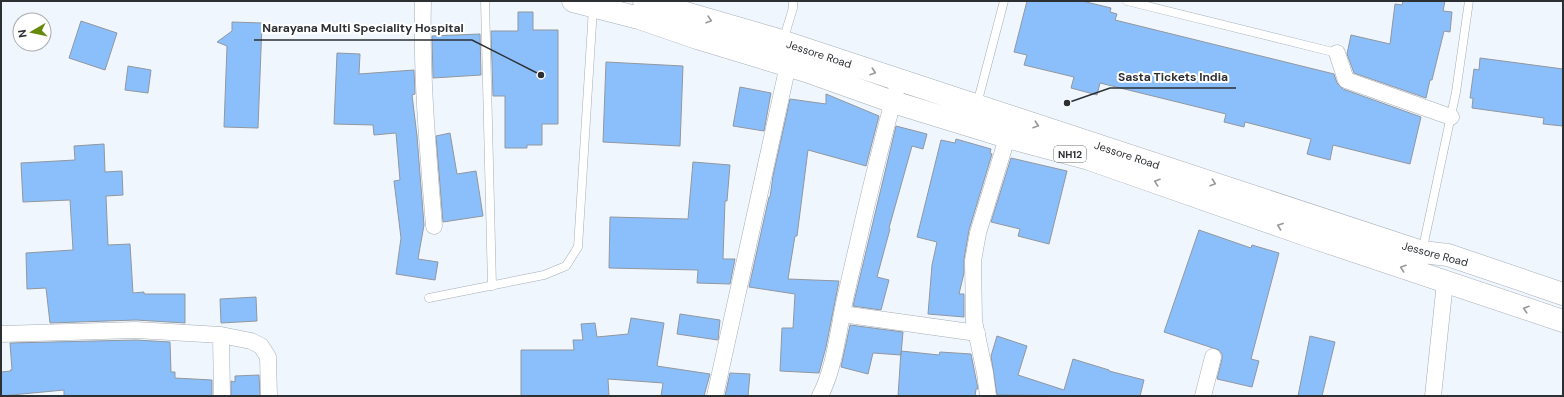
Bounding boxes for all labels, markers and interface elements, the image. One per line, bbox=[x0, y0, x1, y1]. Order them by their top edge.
north arrow bbox=[12, 12, 52, 52]
one-way arrow bbox=[705, 15, 712, 24]
callout: Narayana Multi Speciality Hospital bbox=[254, 16, 472, 40]
text: Narayana Multi Speciality Hospital bbox=[262, 20, 464, 36]
text: N bbox=[15, 29, 30, 39]
street label: Jessore Road bbox=[785, 37, 854, 71]
callout: Sasta Tickets India bbox=[1110, 64, 1236, 88]
one-way arrow bbox=[869, 67, 876, 75]
text: Sasta Tickets India bbox=[1118, 69, 1228, 85]
one-way arrow bbox=[1032, 120, 1039, 129]
street label: Jessore Road bbox=[1093, 138, 1162, 172]
road number: NH12 bbox=[1054, 146, 1086, 162]
one-way arrow bbox=[1209, 178, 1216, 187]
one-way arrow bbox=[1154, 179, 1161, 187]
one-way arrow bbox=[1276, 222, 1283, 230]
street label: Jessore Road bbox=[1400, 238, 1470, 270]
one-way arrow bbox=[1399, 264, 1406, 272]
one-way arrow bbox=[1523, 305, 1530, 313]

